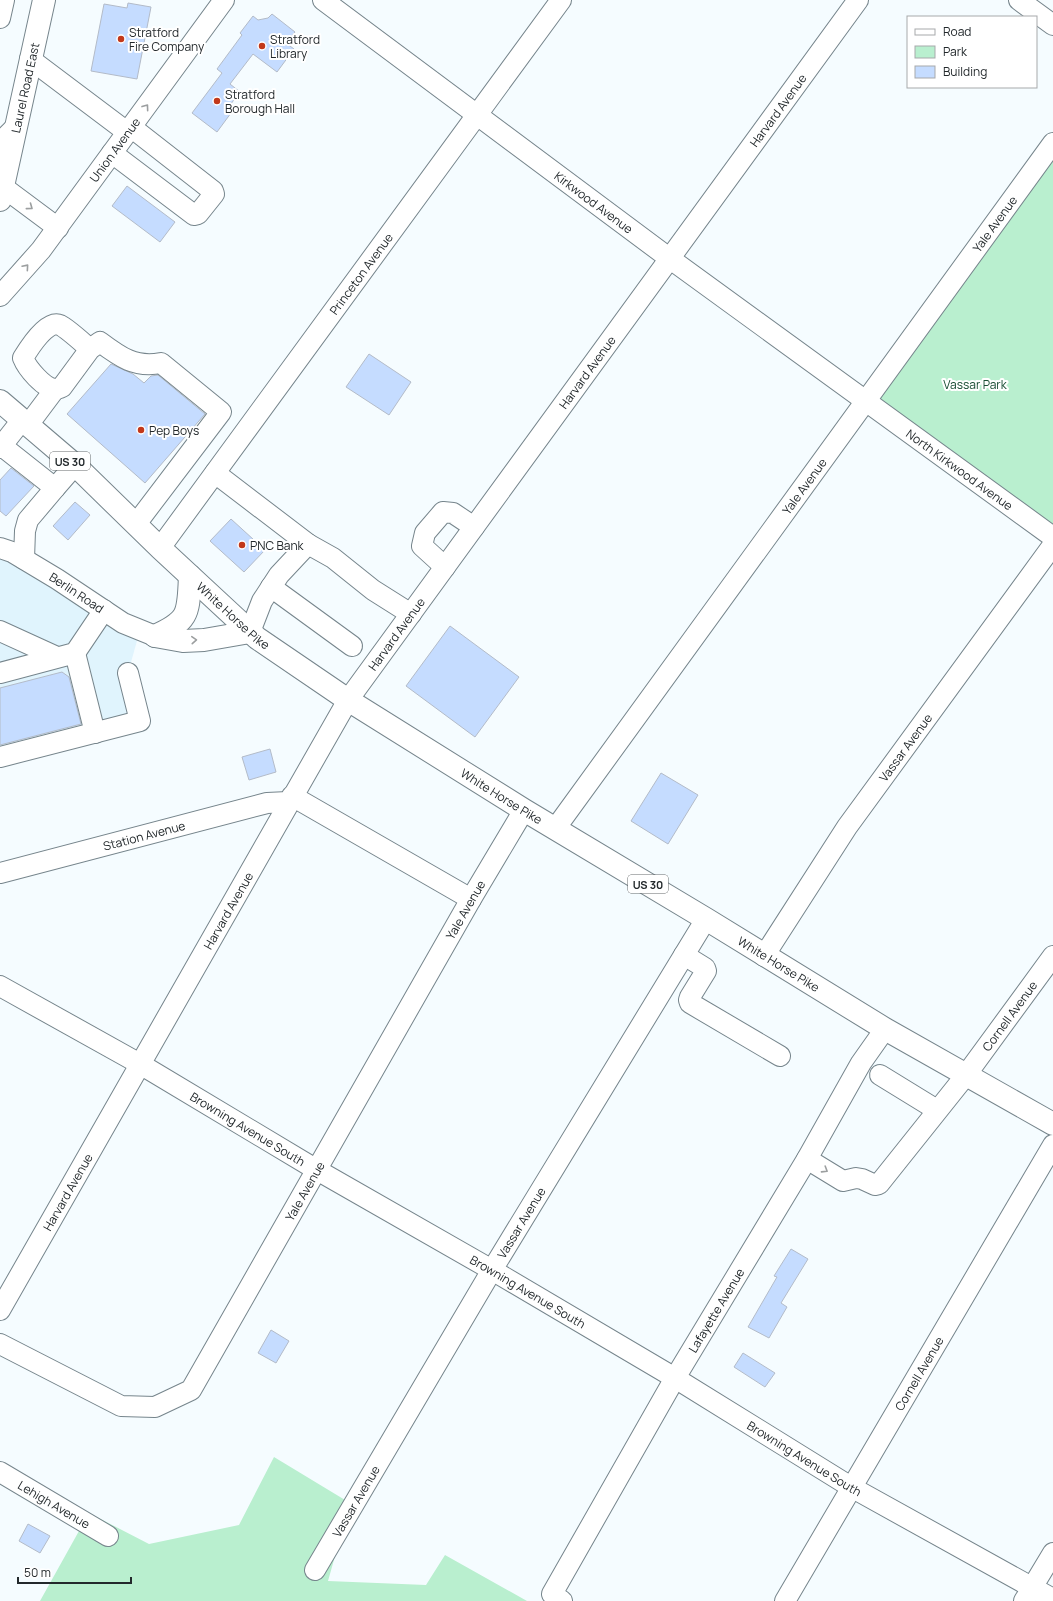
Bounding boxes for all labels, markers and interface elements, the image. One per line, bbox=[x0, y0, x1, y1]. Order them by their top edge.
legend bbox=[907, 16, 1037, 88]
text: Road bbox=[943, 23, 971, 40]
place label: Stratford Fire Company bbox=[129, 24, 205, 55]
place label: Stratford Library bbox=[270, 31, 320, 62]
marker: Stratford Fire Company bbox=[116, 34, 126, 44]
street label: Laurel Road East bbox=[7, 41, 43, 134]
marker: Stratford Library bbox=[257, 41, 267, 51]
text: Park bbox=[943, 43, 968, 60]
text: Building bbox=[943, 63, 987, 80]
street label: Harvard Avenue bbox=[745, 70, 810, 150]
place label: Stratford Borough Hall bbox=[225, 86, 295, 117]
marker: Stratford Borough Hall bbox=[212, 96, 222, 106]
one-way arrow bbox=[141, 104, 148, 111]
street label: Union Avenue bbox=[85, 114, 144, 185]
street label: Kirkwood Avenue bbox=[551, 167, 637, 237]
street label: Yale Avenue bbox=[968, 192, 1021, 255]
one-way arrow bbox=[26, 202, 33, 210]
street label: Princeton Avenue bbox=[325, 229, 396, 318]
one-way arrow bbox=[22, 264, 29, 272]
street label: Harvard Avenue bbox=[555, 332, 619, 412]
park label: Vassar Park bbox=[943, 376, 1008, 393]
place label: Pep Boys bbox=[149, 422, 199, 439]
marker: Pep Boys bbox=[136, 425, 146, 435]
street label: North Kirkwood Avenue bbox=[903, 425, 1017, 514]
road number: US 30 bbox=[50, 452, 90, 470]
street label: Yale Avenue bbox=[778, 454, 830, 517]
place label: PNC Bank bbox=[250, 537, 305, 554]
marker: PNC Bank bbox=[237, 540, 247, 550]
street label: Berlin Road bbox=[46, 568, 108, 617]
street label: White Horse Pike bbox=[193, 578, 273, 653]
street label: Harvard Avenue bbox=[364, 594, 428, 674]
one-way arrow bbox=[190, 636, 197, 645]
street label: Vassar Avenue bbox=[875, 710, 936, 785]
street label: White Horse Pike bbox=[458, 764, 546, 828]
street label: Station Avenue bbox=[101, 816, 187, 854]
street label: Harvard Avenue bbox=[199, 869, 257, 952]
road number: US 30 bbox=[628, 875, 668, 893]
street label: Yale Avenue bbox=[441, 877, 489, 942]
street label: White Horse Pike bbox=[735, 932, 823, 995]
street label: Cornell Avenue bbox=[978, 977, 1041, 1054]
street label: Browning Avenue South bbox=[187, 1088, 309, 1170]
street label: Harvard Avenue bbox=[39, 1150, 96, 1234]
street label: Yale Avenue bbox=[281, 1158, 328, 1224]
one-way arrow bbox=[821, 1165, 828, 1173]
street label: Vassar Avenue bbox=[493, 1184, 549, 1261]
street label: Browning Avenue South bbox=[467, 1251, 589, 1332]
street label: Lafayette Avenue bbox=[684, 1265, 748, 1356]
street label: Cornell Avenue bbox=[890, 1333, 947, 1414]
street label: Browning Avenue South bbox=[744, 1416, 865, 1500]
street label: Vassar Avenue bbox=[328, 1462, 383, 1540]
street label: Lehigh Avenue bbox=[15, 1476, 93, 1532]
scale bar bbox=[18, 1559, 131, 1585]
text: 50 m bbox=[24, 1564, 51, 1581]

